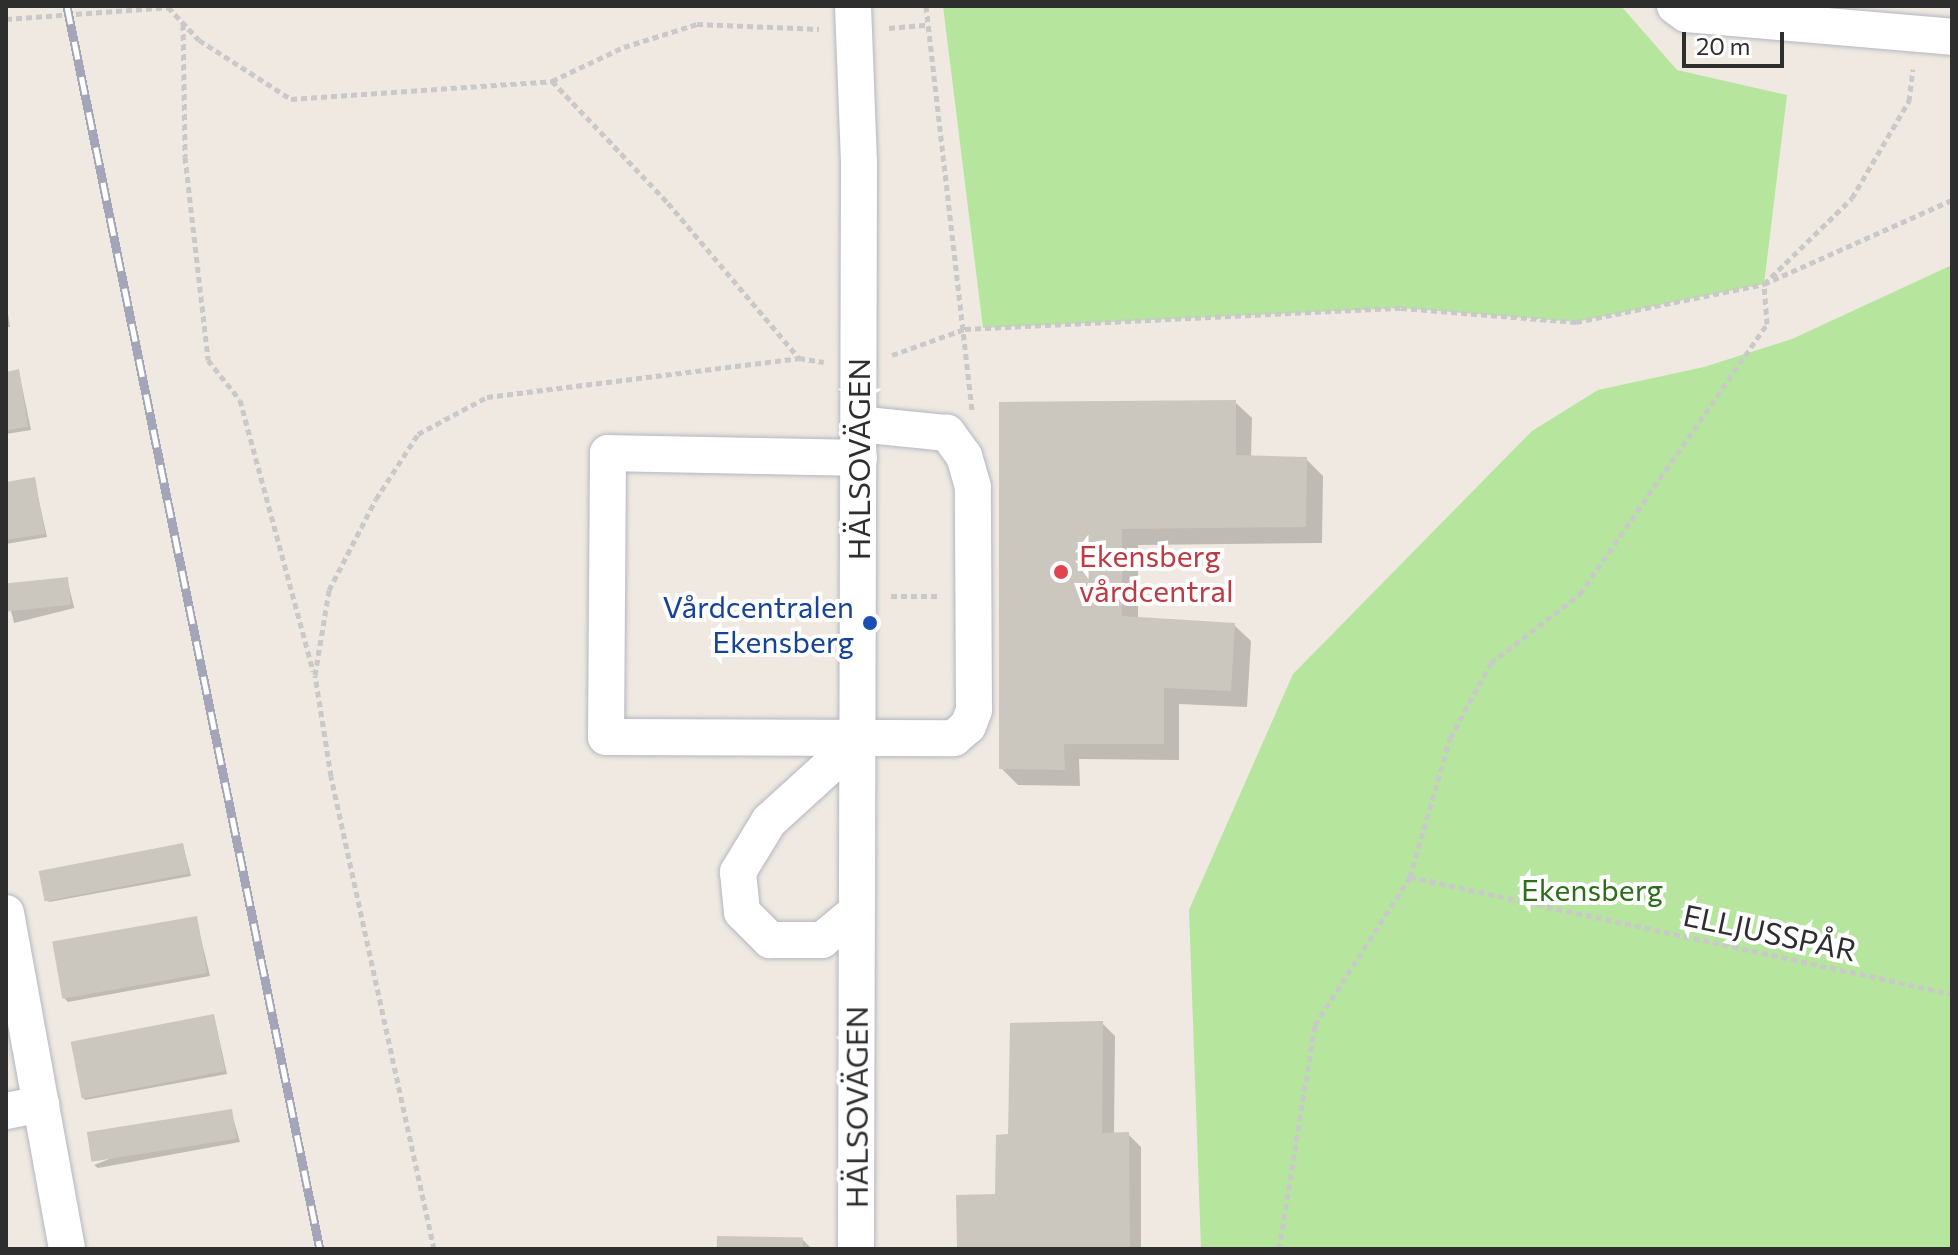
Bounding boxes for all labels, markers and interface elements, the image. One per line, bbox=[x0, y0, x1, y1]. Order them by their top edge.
scale bar bbox=[1686, 16, 1788, 66]
text: 20 m bbox=[1696, 31, 1750, 60]
street label: HÄLSOVÄGEN bbox=[840, 358, 876, 560]
place label: Ekensberg vårdcentral bbox=[1079, 537, 1234, 608]
marker: Ekensberg vårdcentral bbox=[1050, 561, 1072, 583]
place label: Vårdcentralen Ekensberg bbox=[662, 588, 854, 658]
marker: Vårdcentralen Ekensberg bbox=[861, 614, 879, 632]
park label: Ekensberg bbox=[1521, 871, 1663, 907]
street label: ELLJUSSPÅR bbox=[1680, 896, 1860, 968]
street label: HÄLSOVÄGEN bbox=[838, 1006, 874, 1208]

